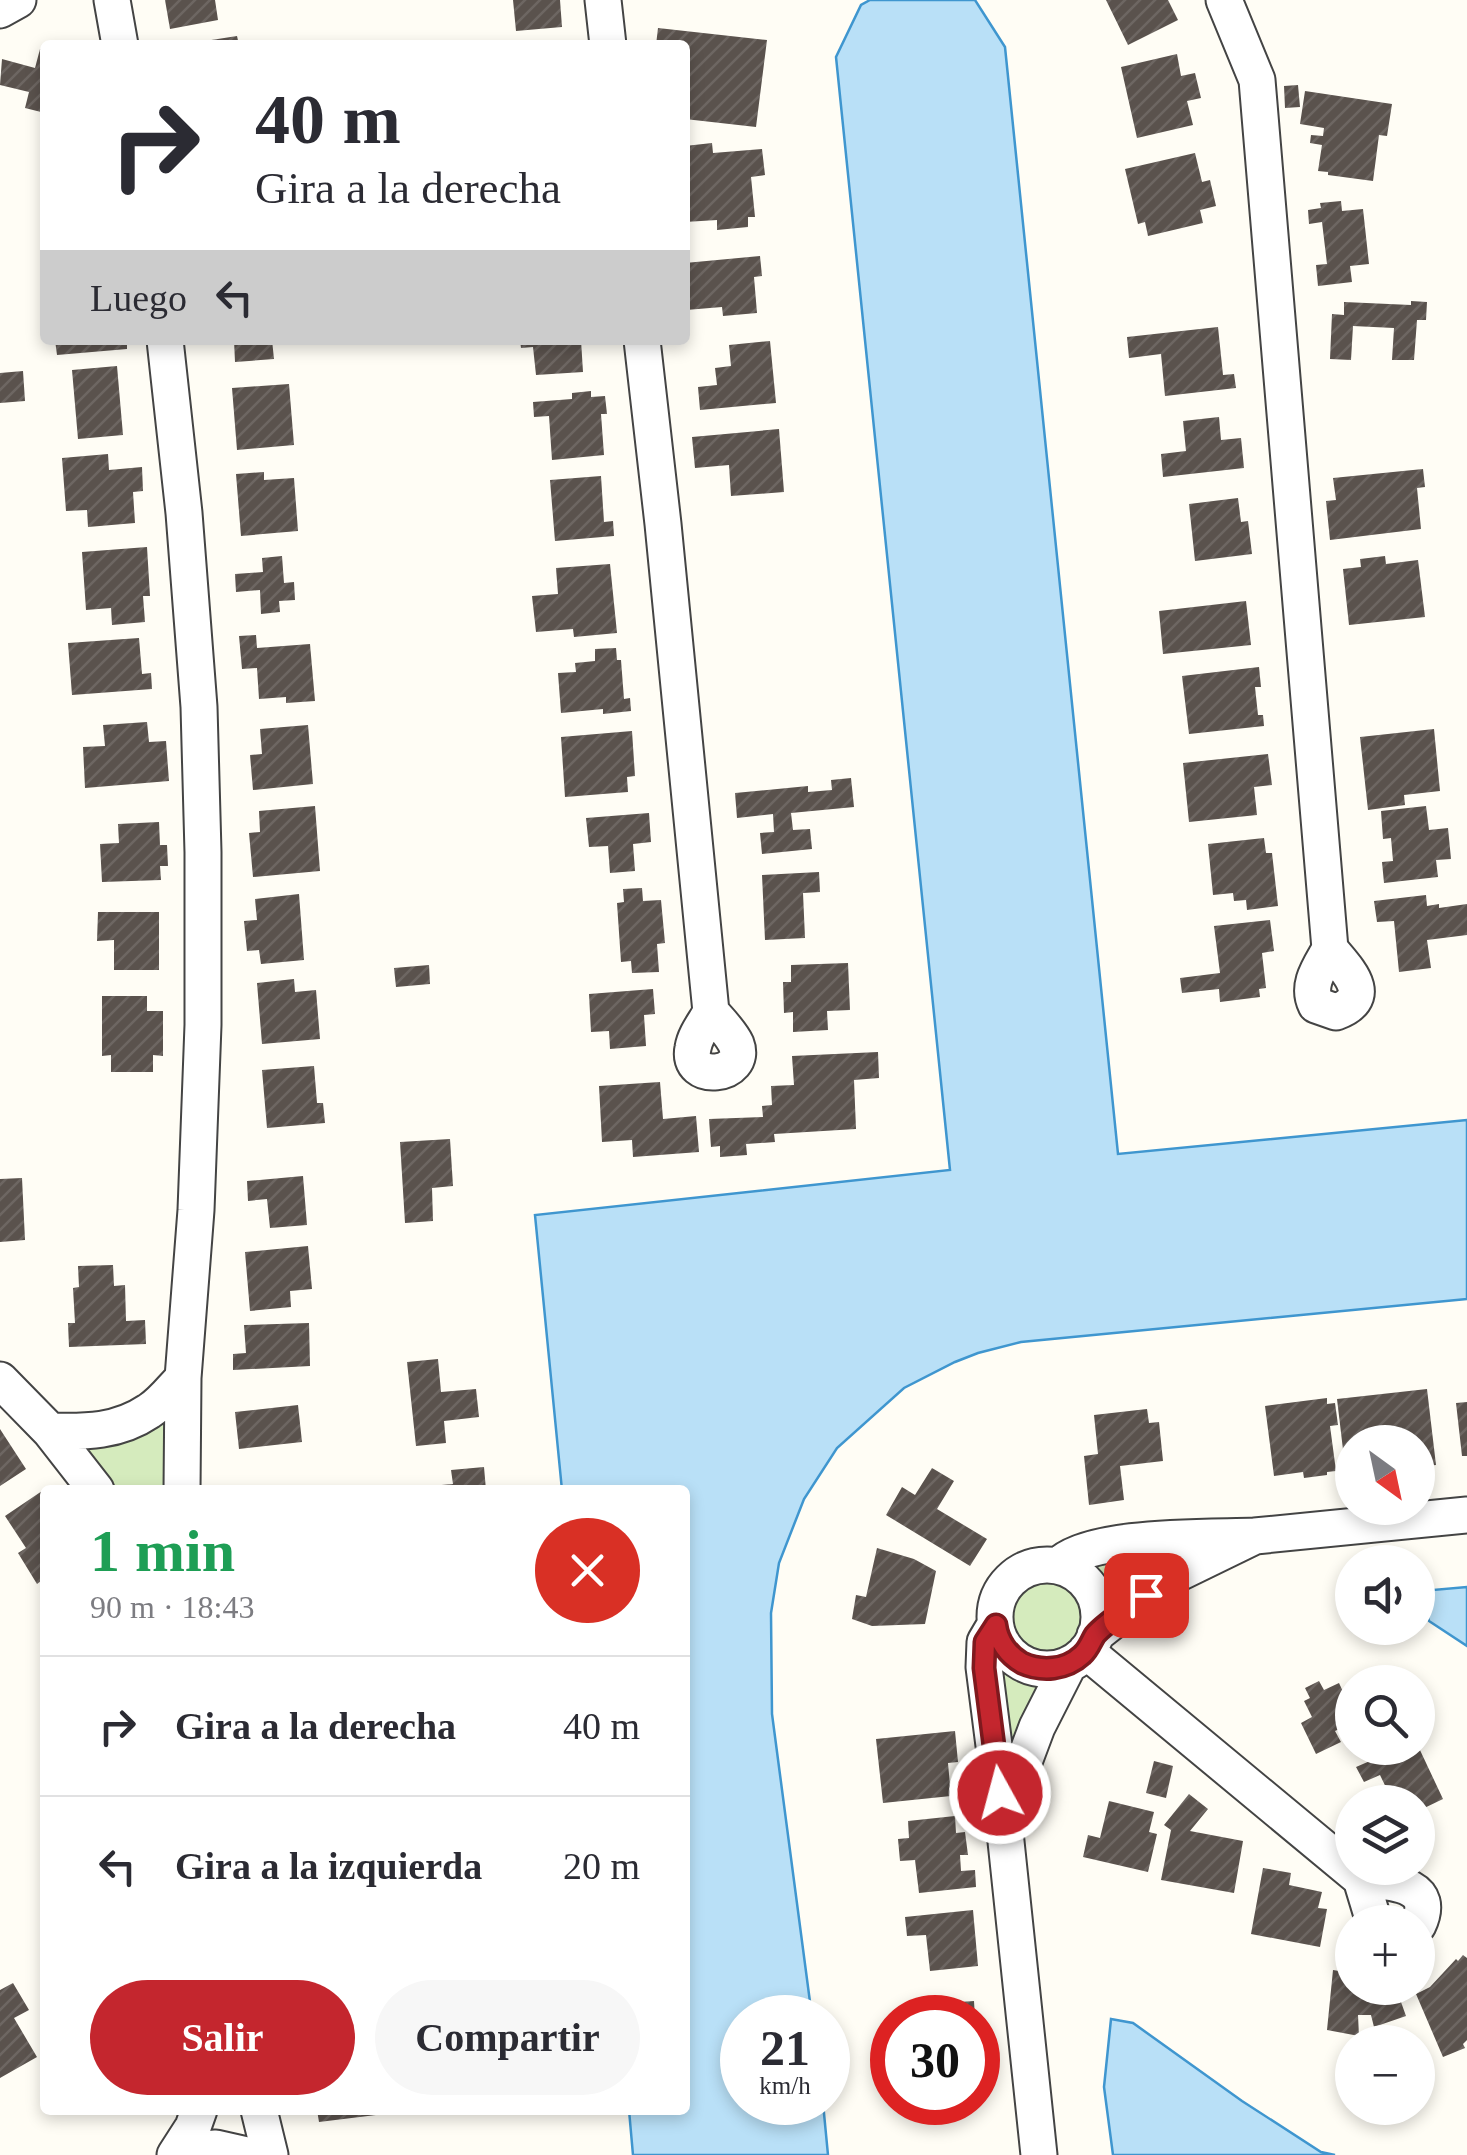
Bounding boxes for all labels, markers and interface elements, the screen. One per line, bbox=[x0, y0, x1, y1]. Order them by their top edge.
icon: right bbox=[90, 80, 220, 210]
text: 40 m bbox=[255, 81, 401, 158]
text: Gira a la derecha bbox=[255, 163, 561, 213]
icon: left bbox=[207, 270, 262, 325]
text: Luego bbox=[90, 277, 187, 319]
north arrow bbox=[1335, 1425, 1435, 1525]
map controls bbox=[1335, 1425, 1435, 2125]
text: 1 min bbox=[90, 1518, 235, 1584]
button: close bbox=[535, 1518, 640, 1623]
button: sound bbox=[1335, 1545, 1435, 1645]
pin bbox=[1104, 1553, 1189, 1638]
icon: arrive bbox=[1119, 1568, 1174, 1623]
text: 90 m · 18:43 bbox=[90, 1589, 254, 1625]
button: search bbox=[1335, 1665, 1435, 1765]
icon: right bbox=[90, 1699, 145, 1754]
text: Gira a la derecha bbox=[175, 1705, 456, 1747]
text: 40 m bbox=[563, 1705, 640, 1747]
position arrow bbox=[948, 1741, 1052, 1845]
button: layers bbox=[1335, 1785, 1435, 1885]
icon: left bbox=[90, 1839, 145, 1894]
text: Gira a la izquierda bbox=[175, 1845, 482, 1887]
text: 20 m bbox=[563, 1845, 640, 1887]
button: + bbox=[1335, 1905, 1435, 2005]
button: Salir bbox=[90, 1980, 355, 2095]
button: Compartir bbox=[375, 1980, 640, 2095]
speed limit sign: 30 bbox=[870, 1995, 1000, 2125]
text: 21 bbox=[760, 2020, 810, 2076]
button: − bbox=[1335, 2025, 1435, 2125]
text: km/h bbox=[759, 2072, 811, 2099]

